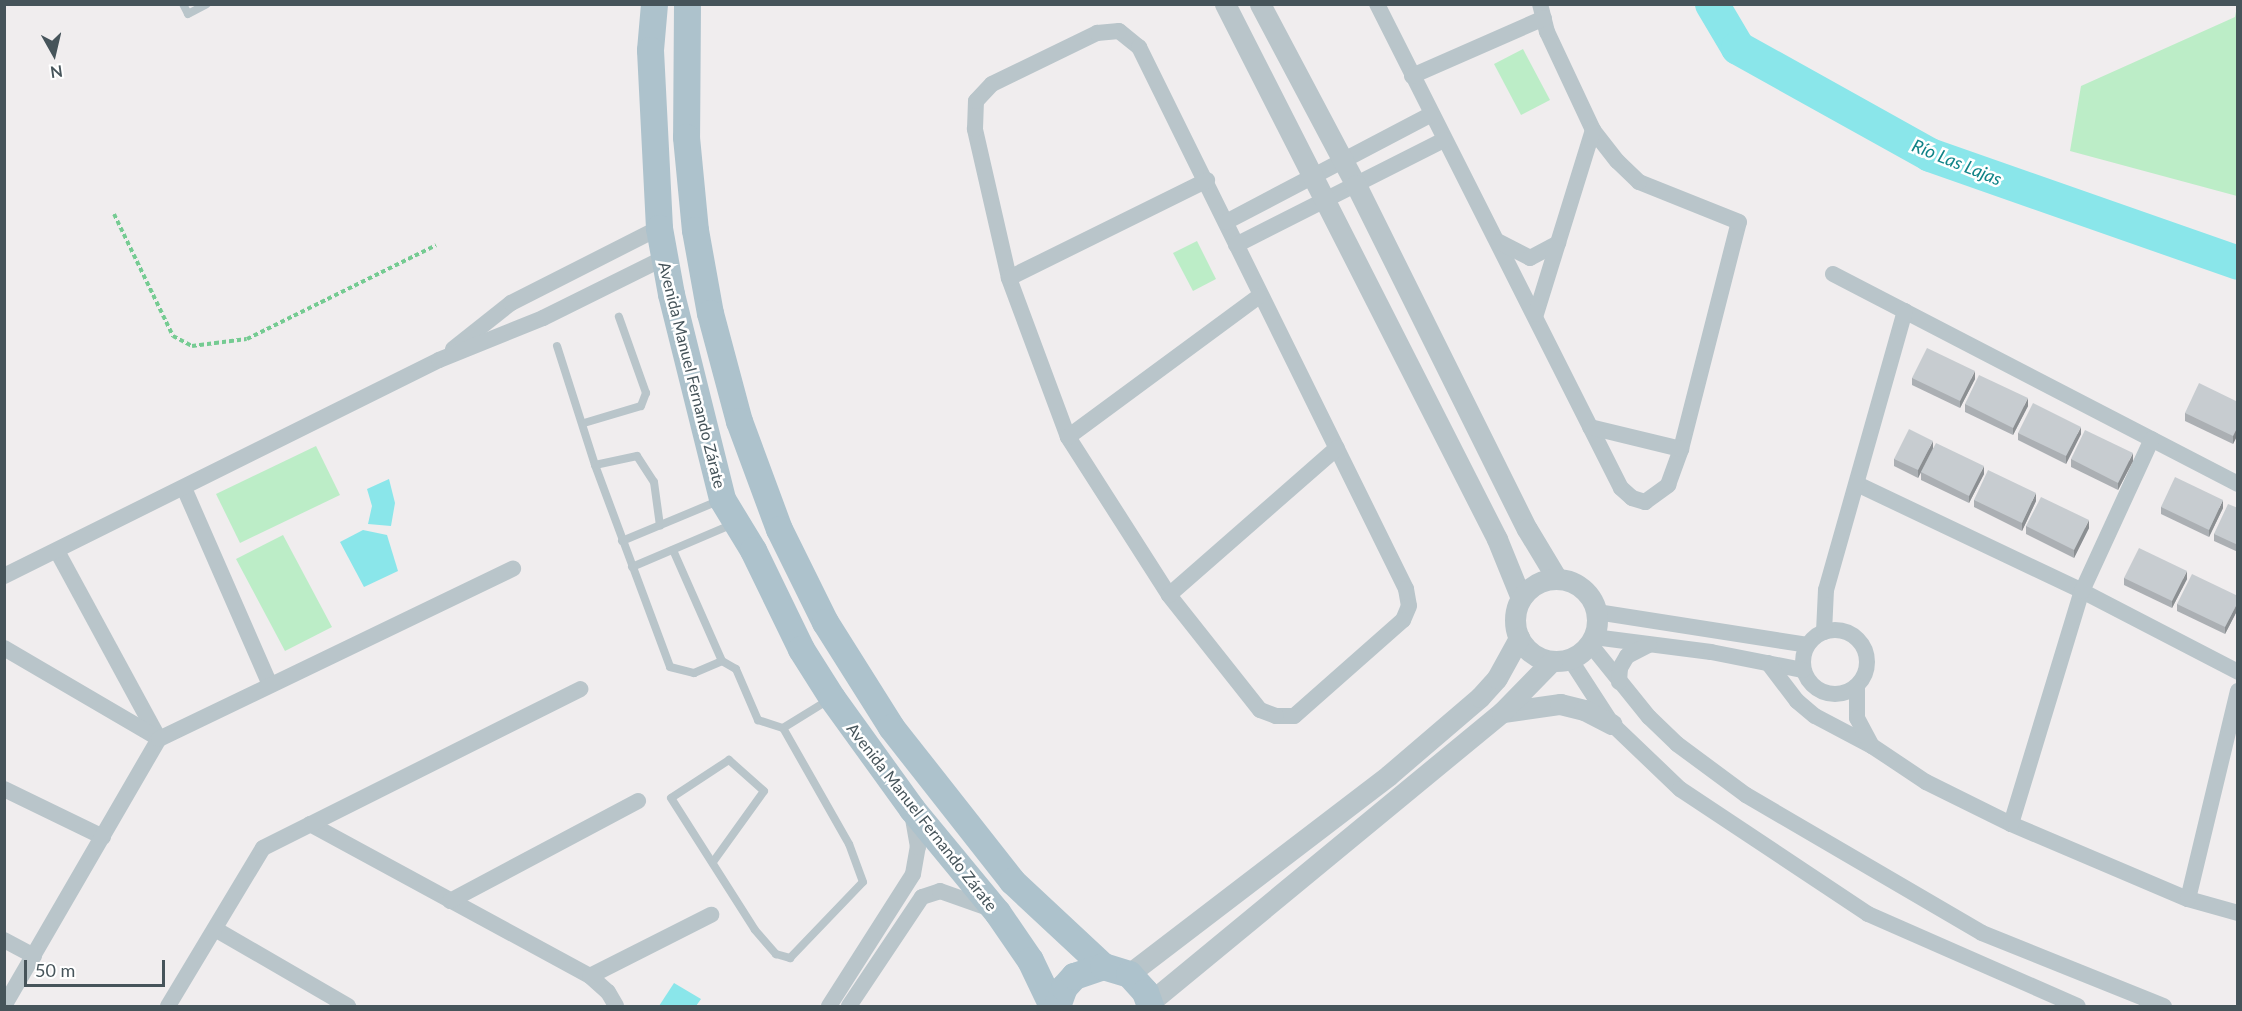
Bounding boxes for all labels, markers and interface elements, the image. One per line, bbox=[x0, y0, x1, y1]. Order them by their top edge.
north arrow bbox=[24, 24, 84, 84]
text: N bbox=[49, 62, 64, 83]
water label: Río Las Lajas bbox=[1909, 134, 2005, 190]
street label: Avenida Manuel Fernando Zárate bbox=[655, 260, 729, 490]
street label: Avenida Manuel Fernando Zárate bbox=[843, 719, 1001, 915]
scale bar bbox=[27, 948, 168, 986]
text: 50 m bbox=[35, 959, 75, 981]

